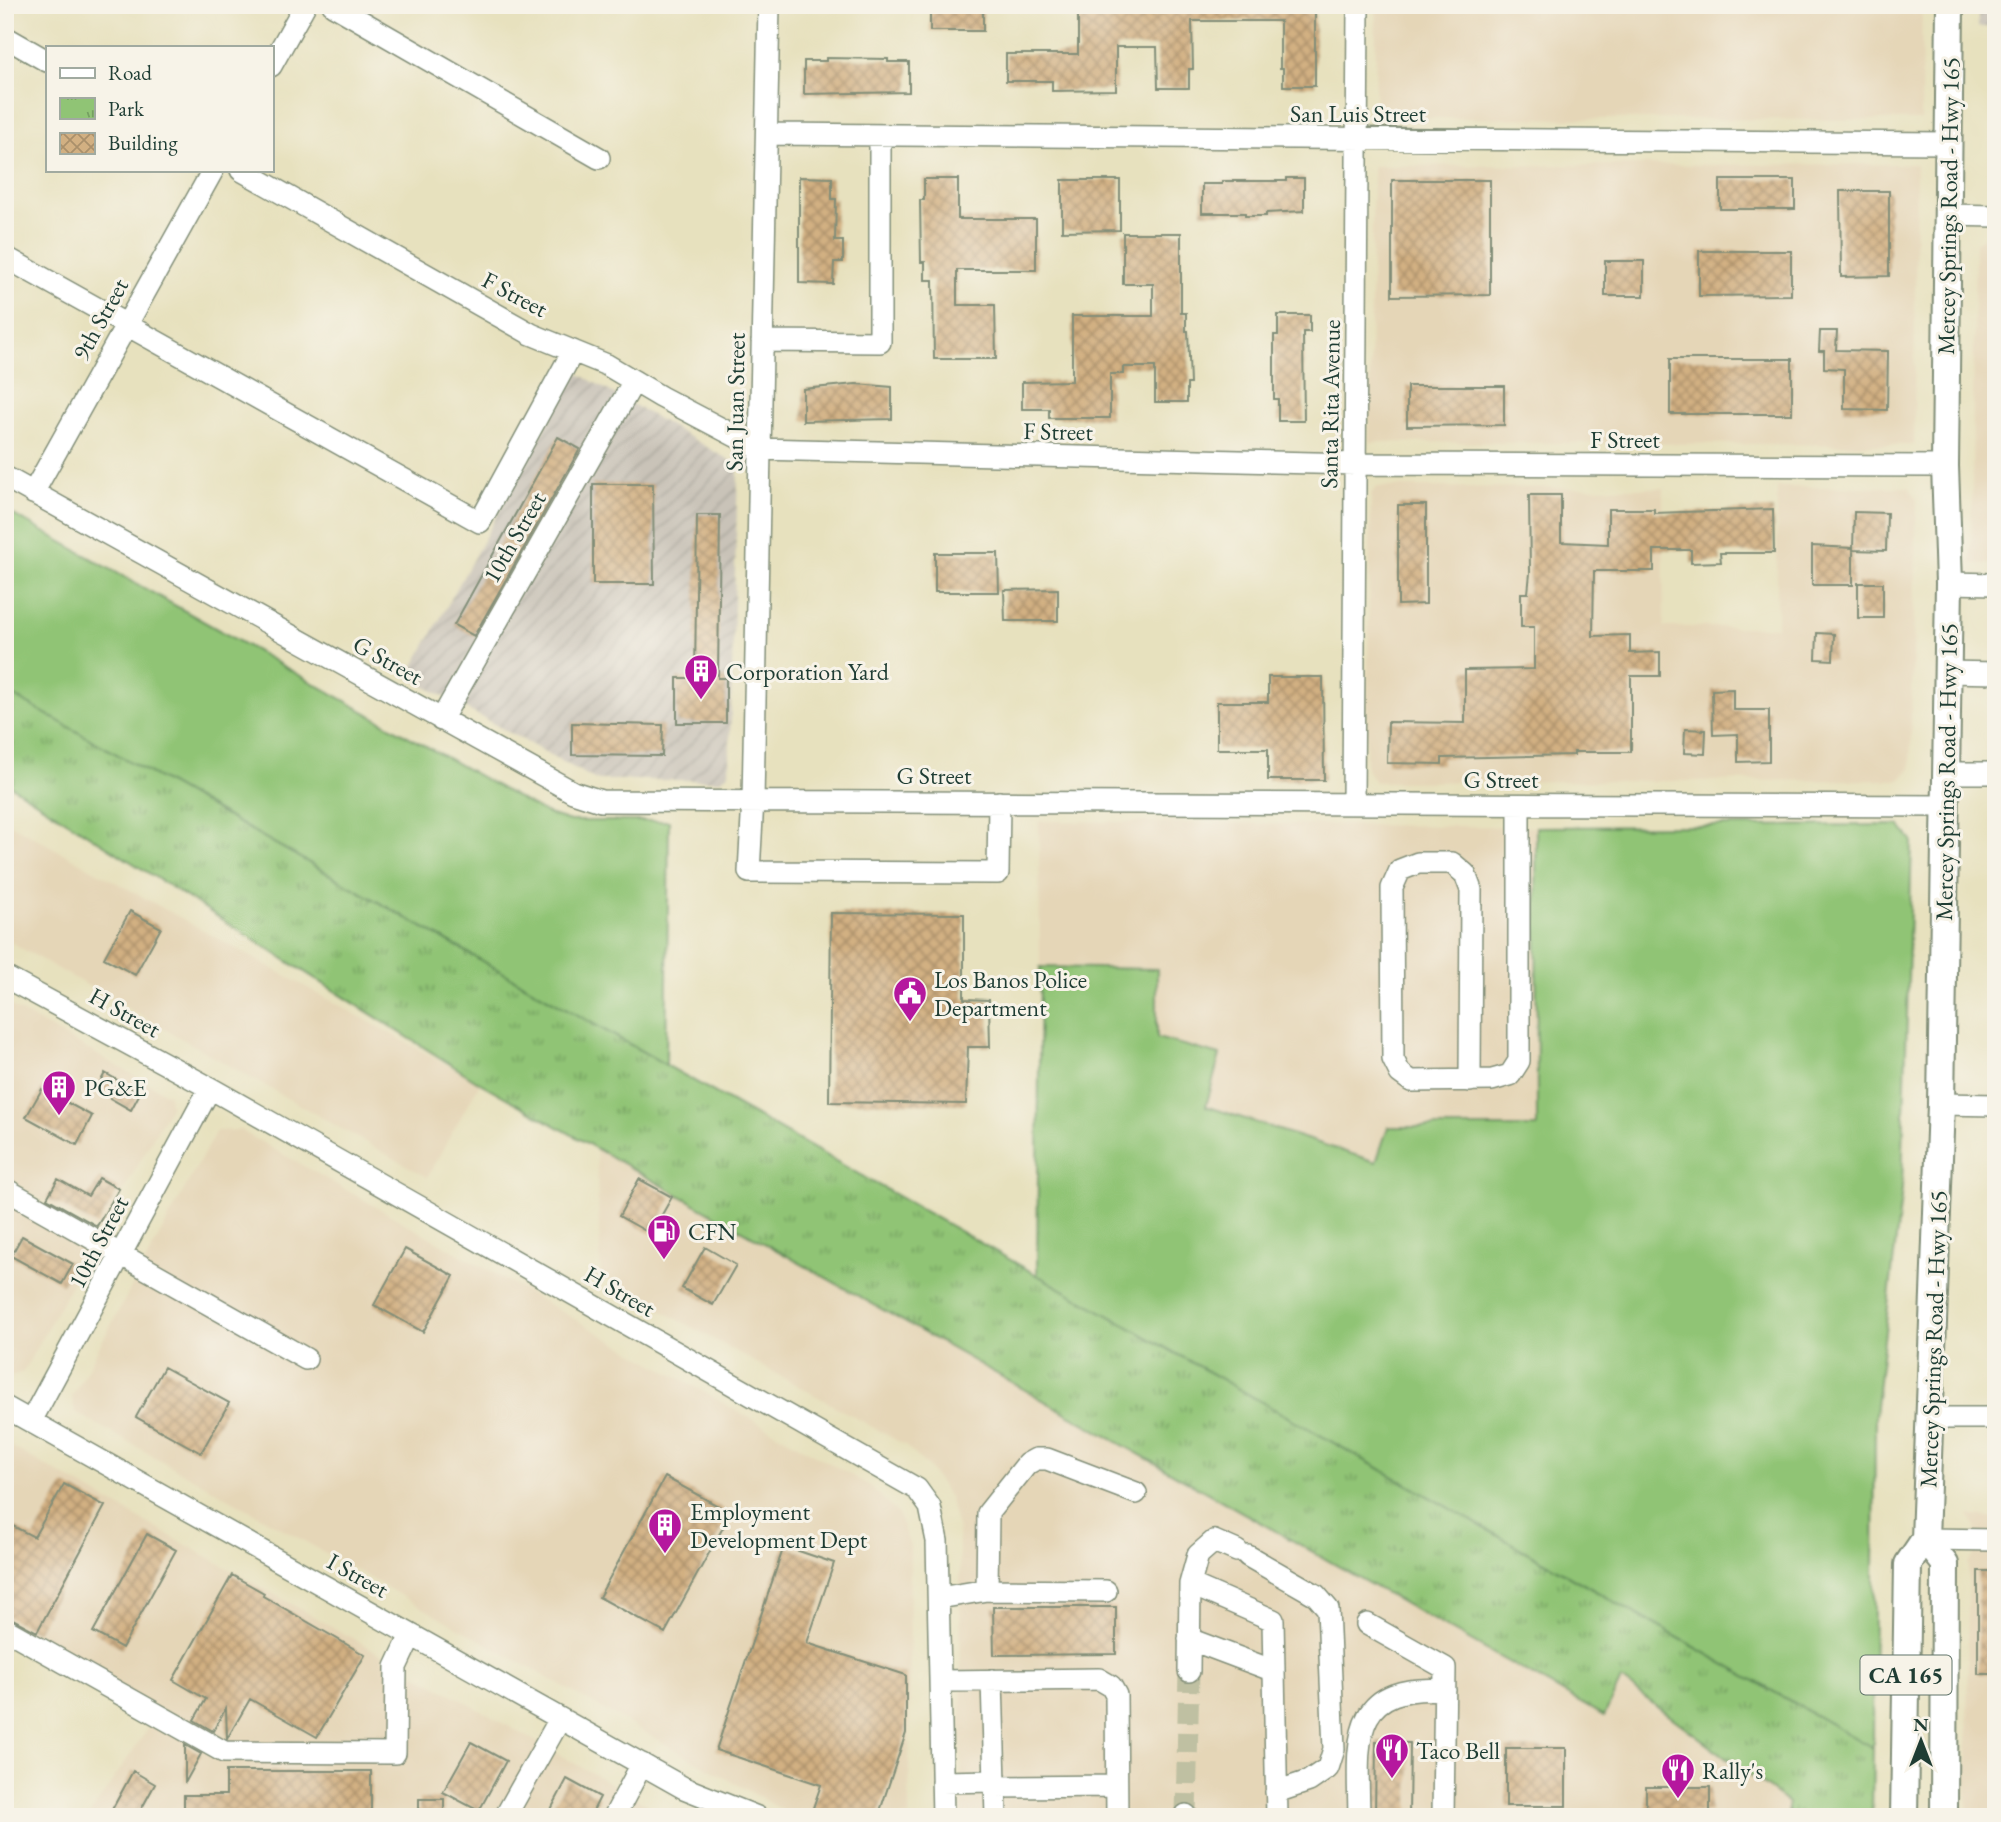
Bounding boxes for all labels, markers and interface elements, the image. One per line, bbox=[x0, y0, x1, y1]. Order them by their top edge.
legend bbox=[46, 46, 273, 172]
street label: Mercey Springs Road - Hwy 165 bbox=[1930, 57, 1966, 355]
text: Road bbox=[108, 59, 152, 86]
text: Park bbox=[108, 95, 145, 122]
street label: San Luis Street bbox=[1290, 98, 1426, 129]
text: Building bbox=[108, 129, 178, 156]
street label: F Street bbox=[477, 264, 554, 324]
street label: 9th Street bbox=[65, 272, 135, 365]
street label: Santa Rita Avenue bbox=[1313, 319, 1347, 489]
street label: San Juan Street bbox=[718, 332, 752, 472]
street label: F Street bbox=[1023, 415, 1094, 447]
street label: F Street bbox=[1590, 424, 1660, 455]
street label: 10th Street bbox=[475, 485, 553, 588]
street label: Mercey Springs Road - Hwy 165 bbox=[1928, 623, 1964, 921]
street label: G Street bbox=[348, 628, 429, 692]
building icon: Corporation Yard bbox=[682, 652, 720, 701]
place label: Corporation Yard bbox=[726, 656, 890, 687]
street label: G Street bbox=[896, 760, 972, 791]
street label: G Street bbox=[1463, 764, 1539, 795]
place label: Los Banos Police Department bbox=[934, 964, 1087, 1023]
public building icon: Los Banos Police Department bbox=[891, 974, 929, 1023]
street label: H Street bbox=[84, 980, 167, 1044]
building icon: PG&E bbox=[40, 1068, 78, 1117]
place label: PG&E bbox=[84, 1072, 146, 1103]
street label: 10th Street bbox=[61, 1190, 135, 1294]
street label: Mercey Springs Road - Hwy 165 bbox=[1912, 1190, 1954, 1488]
fuel station icon: CFN bbox=[645, 1212, 683, 1261]
place label: CFN bbox=[688, 1216, 736, 1247]
street label: H Street bbox=[579, 1258, 661, 1324]
place label: Employment Development Dept bbox=[690, 1496, 868, 1555]
building icon: Employment Development Dept bbox=[646, 1506, 684, 1555]
street label: I Street bbox=[322, 1546, 395, 1605]
road number: CA 165 bbox=[1860, 1656, 1952, 1694]
north arrow bbox=[1885, 1706, 1955, 1776]
text: N bbox=[1913, 1712, 1929, 1737]
restaurant icon: Taco Bell bbox=[1373, 1731, 1411, 1780]
place label: Taco Bell bbox=[1416, 1735, 1500, 1766]
restaurant icon: Rally's bbox=[1659, 1751, 1697, 1800]
place label: Rally's bbox=[1702, 1755, 1763, 1786]

